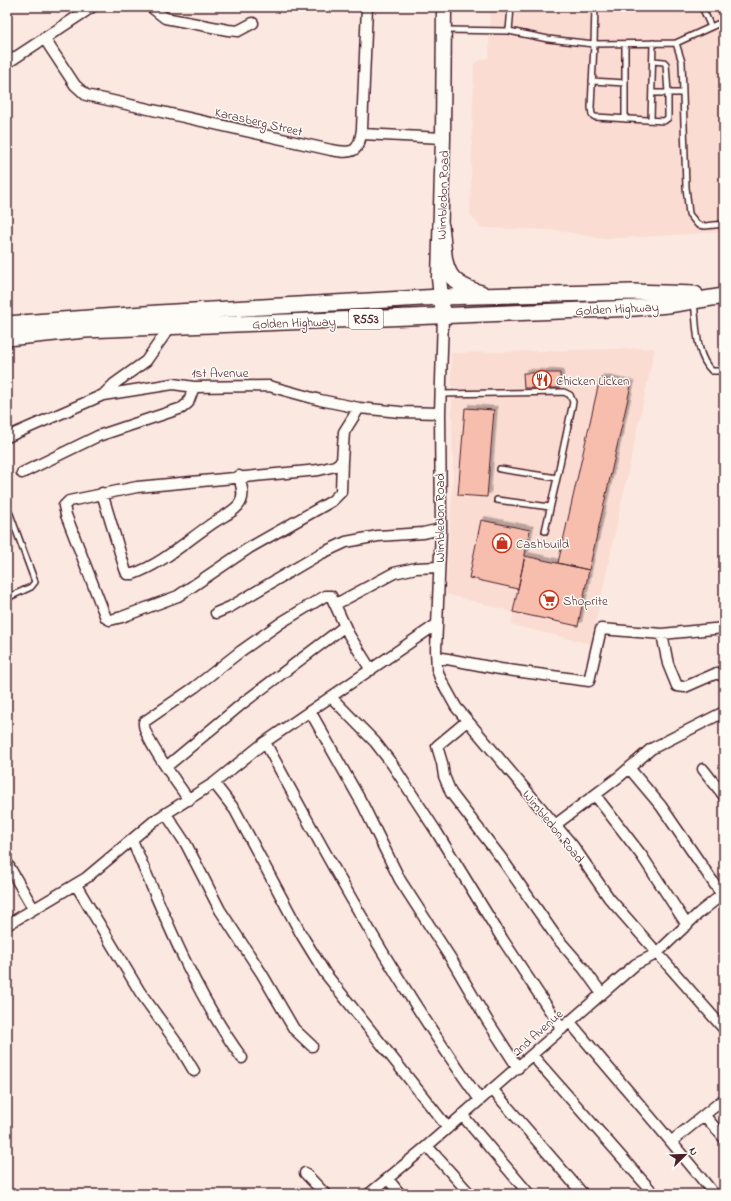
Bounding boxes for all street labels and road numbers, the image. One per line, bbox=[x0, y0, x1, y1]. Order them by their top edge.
street label: Karasberg Street bbox=[213, 103, 305, 143]
street label: Wimbledon Road bbox=[432, 149, 455, 240]
street label: Golden Highway bbox=[575, 298, 659, 322]
road number: R553 bbox=[349, 309, 383, 329]
street label: Golden Highway bbox=[252, 313, 336, 335]
street label: 1st Avenue bbox=[191, 364, 249, 383]
street label: Wimbledon Road bbox=[431, 472, 450, 563]
street label: Wimbledon Road bbox=[517, 786, 589, 868]
street label: 2nd Avenue bbox=[508, 1005, 568, 1061]

